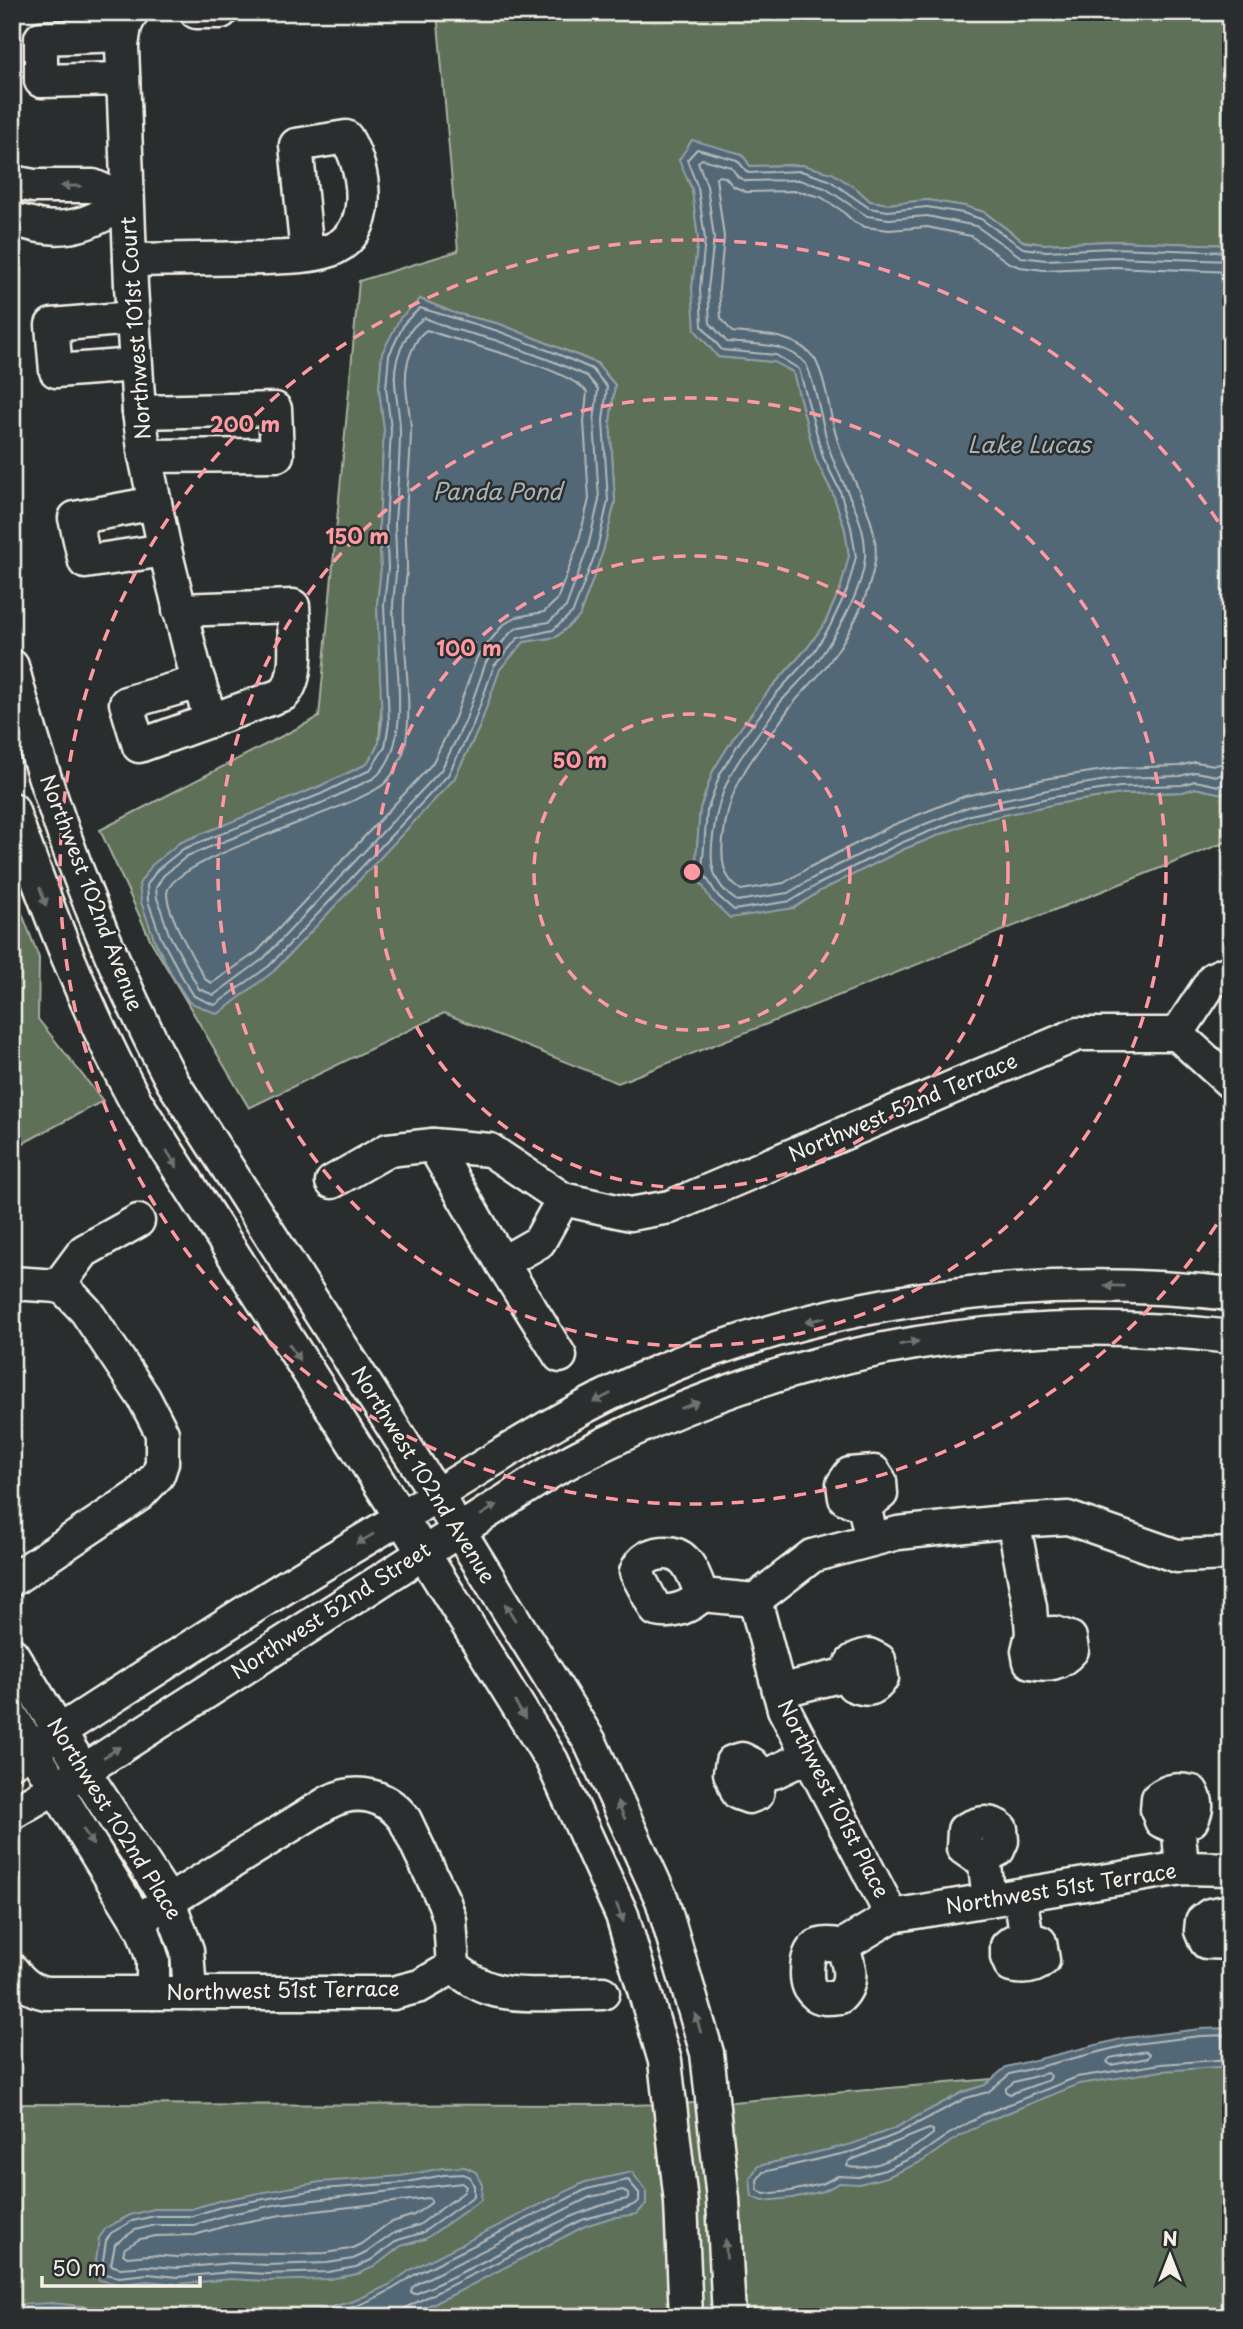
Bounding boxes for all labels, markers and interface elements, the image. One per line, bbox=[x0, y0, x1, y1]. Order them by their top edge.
one-way arrow bbox=[60, 180, 82, 192]
street label: Northwest 101st Court bbox=[110, 215, 158, 441]
text: 200 m bbox=[210, 407, 280, 439]
water label: Lake Lucas bbox=[968, 426, 1093, 461]
water label: Panda Pond bbox=[432, 473, 565, 508]
text: 150 m bbox=[325, 519, 389, 551]
text: 100 m bbox=[436, 631, 502, 663]
text: 50 m bbox=[553, 743, 607, 775]
street label: Northwest 102nd Avenue bbox=[33, 769, 153, 1015]
centre of rings bbox=[680, 860, 704, 884]
one-way arrow bbox=[38, 886, 49, 907]
street label: Northwest 52nd Terrace bbox=[783, 1043, 1022, 1169]
one-way arrow bbox=[166, 1150, 179, 1169]
one-way arrow bbox=[1103, 1281, 1125, 1292]
one-way arrow bbox=[804, 1314, 826, 1325]
one-way arrow bbox=[898, 1337, 920, 1348]
one-way arrow bbox=[287, 1342, 300, 1361]
street label: Northwest 102nd Avenue bbox=[345, 1359, 505, 1589]
one-way arrow bbox=[592, 1391, 612, 1403]
one-way arrow bbox=[680, 1399, 701, 1410]
one-way arrow bbox=[479, 1503, 499, 1516]
street label: Northwest 52nd Street bbox=[224, 1533, 436, 1686]
one-way arrow bbox=[355, 1533, 374, 1545]
one-way arrow bbox=[503, 1602, 516, 1622]
street label: Northwest 101st Place bbox=[771, 1693, 899, 1903]
one-way arrow bbox=[514, 1700, 526, 1719]
street label: Northwest 102nd Place bbox=[40, 1711, 191, 1925]
one-way arrow bbox=[103, 1745, 121, 1759]
one-way arrow bbox=[615, 1800, 627, 1820]
one-way arrow bbox=[81, 1828, 94, 1847]
street label: Northwest 51st Terrace bbox=[943, 1853, 1178, 1921]
one-way arrow bbox=[615, 1903, 626, 1924]
street label: Northwest 51st Terrace bbox=[166, 1971, 400, 2007]
one-way arrow bbox=[693, 2013, 703, 2034]
north arrow bbox=[1134, 2220, 1204, 2290]
text: N bbox=[1162, 2224, 1178, 2252]
one-way arrow bbox=[721, 2237, 732, 2259]
scale bar bbox=[42, 2245, 200, 2289]
text: 50 m bbox=[52, 2251, 106, 2283]

